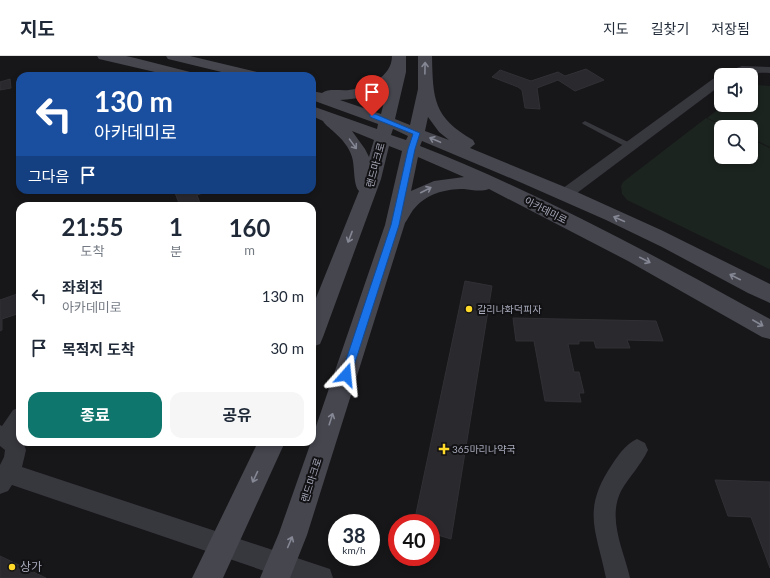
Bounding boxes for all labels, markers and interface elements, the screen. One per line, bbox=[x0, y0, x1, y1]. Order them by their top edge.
text: 지도 bbox=[20, 17, 55, 40]
text: 지도 bbox=[603, 20, 629, 37]
text: 길찾기 bbox=[651, 20, 689, 37]
text: 저장됨 bbox=[711, 20, 750, 37]
one-way arrow bbox=[421, 62, 429, 75]
map controls bbox=[714, 68, 758, 164]
button: sound bbox=[714, 68, 758, 112]
pin bbox=[355, 75, 389, 116]
icon: arrive bbox=[361, 81, 383, 103]
text: 130 m bbox=[94, 84, 173, 118]
icon: left bbox=[28, 88, 80, 140]
button: search bbox=[714, 120, 758, 164]
text: 아카데미로 bbox=[94, 121, 177, 143]
one-way arrow bbox=[429, 136, 441, 143]
one-way arrow bbox=[349, 138, 357, 149]
street label: 랜드마크로 bbox=[363, 141, 387, 189]
icon: arrive bbox=[77, 164, 99, 186]
text: 그다음 bbox=[28, 167, 69, 185]
one-way arrow bbox=[420, 186, 432, 193]
street label: 아카데미로 bbox=[523, 194, 569, 226]
text: 21:55 bbox=[62, 212, 123, 241]
text: 1 bbox=[169, 212, 183, 241]
text: 160 bbox=[229, 213, 270, 242]
one-way arrow bbox=[613, 215, 625, 222]
one-way arrow bbox=[345, 231, 353, 243]
text: m bbox=[244, 242, 255, 258]
text: 도착 bbox=[81, 243, 105, 259]
text: 분 bbox=[170, 243, 182, 259]
one-way arrow bbox=[638, 257, 650, 264]
one-way arrow bbox=[730, 272, 742, 280]
text: 좌회전 bbox=[62, 278, 103, 296]
icon: left bbox=[28, 285, 50, 307]
text: 130 m bbox=[262, 287, 304, 305]
text: 아카데미로 bbox=[62, 299, 122, 315]
place label: 갈리나화덕피자 bbox=[477, 303, 542, 315]
marker: 갈리나화덕피자 bbox=[464, 304, 474, 314]
one-way arrow bbox=[752, 320, 764, 328]
icon: arrive bbox=[28, 337, 50, 359]
text: 30 m bbox=[270, 339, 304, 357]
text: 목적지 도착 bbox=[62, 340, 135, 358]
position arrow bbox=[325, 354, 367, 396]
button: 종료 bbox=[28, 392, 162, 438]
button: 공유 bbox=[170, 392, 304, 438]
one-way arrow bbox=[328, 412, 335, 425]
place label: 365마리나약국 bbox=[452, 443, 515, 455]
marker: 365마리나약국 bbox=[439, 444, 449, 454]
street label: 랜드마크로 bbox=[298, 456, 324, 504]
one-way arrow bbox=[251, 471, 258, 483]
speed limit sign: 40 bbox=[388, 514, 440, 566]
text: 38 bbox=[342, 523, 366, 547]
one-way arrow bbox=[287, 536, 294, 548]
text: km/h bbox=[342, 544, 366, 556]
place label: 상가 bbox=[20, 559, 42, 574]
marker: 상가 bbox=[7, 562, 17, 572]

